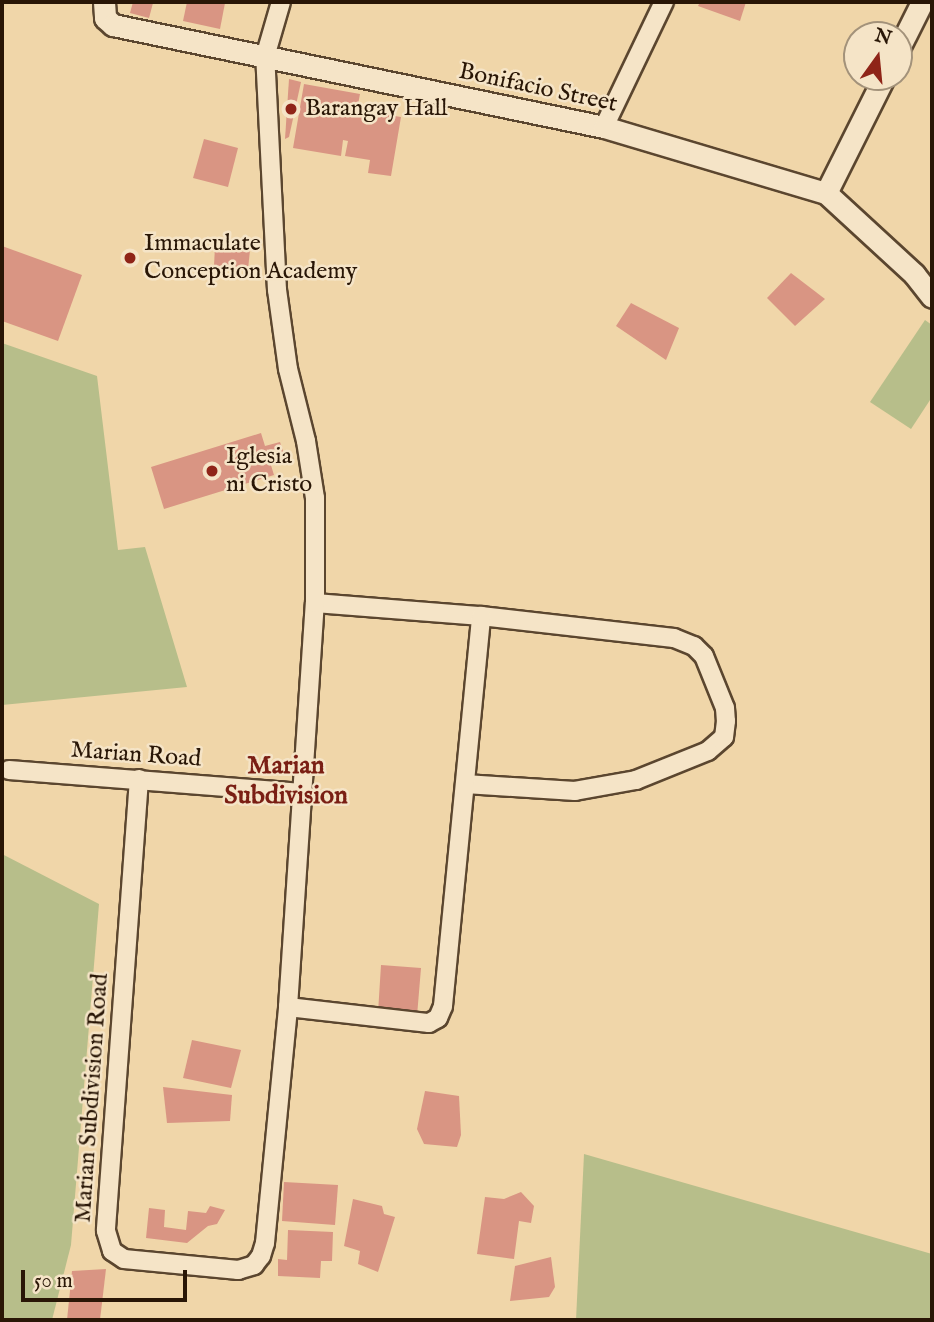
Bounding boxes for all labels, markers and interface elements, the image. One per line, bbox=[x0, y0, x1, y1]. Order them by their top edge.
north arrow bbox=[843, 21, 913, 91]
text: N bbox=[872, 24, 894, 51]
street label: Bonifacio Street bbox=[456, 57, 620, 119]
place label: Barangay Hall bbox=[305, 95, 448, 123]
marker: Barangay Hall bbox=[283, 101, 299, 117]
place label: Immaculate Conception Academy bbox=[144, 230, 357, 286]
marker: Immaculate Conception Academy bbox=[122, 250, 138, 266]
place label: Iglesia ni Cristo bbox=[226, 443, 312, 499]
marker: Iglesia ni Cristo bbox=[204, 463, 220, 479]
street label: Marian Road bbox=[70, 736, 202, 774]
district label: Marian Subdivision bbox=[224, 750, 348, 812]
street label: Marian Subdivision Road bbox=[69, 972, 115, 1224]
scale bar bbox=[24, 1256, 191, 1300]
text: 50 m bbox=[34, 1268, 73, 1295]

